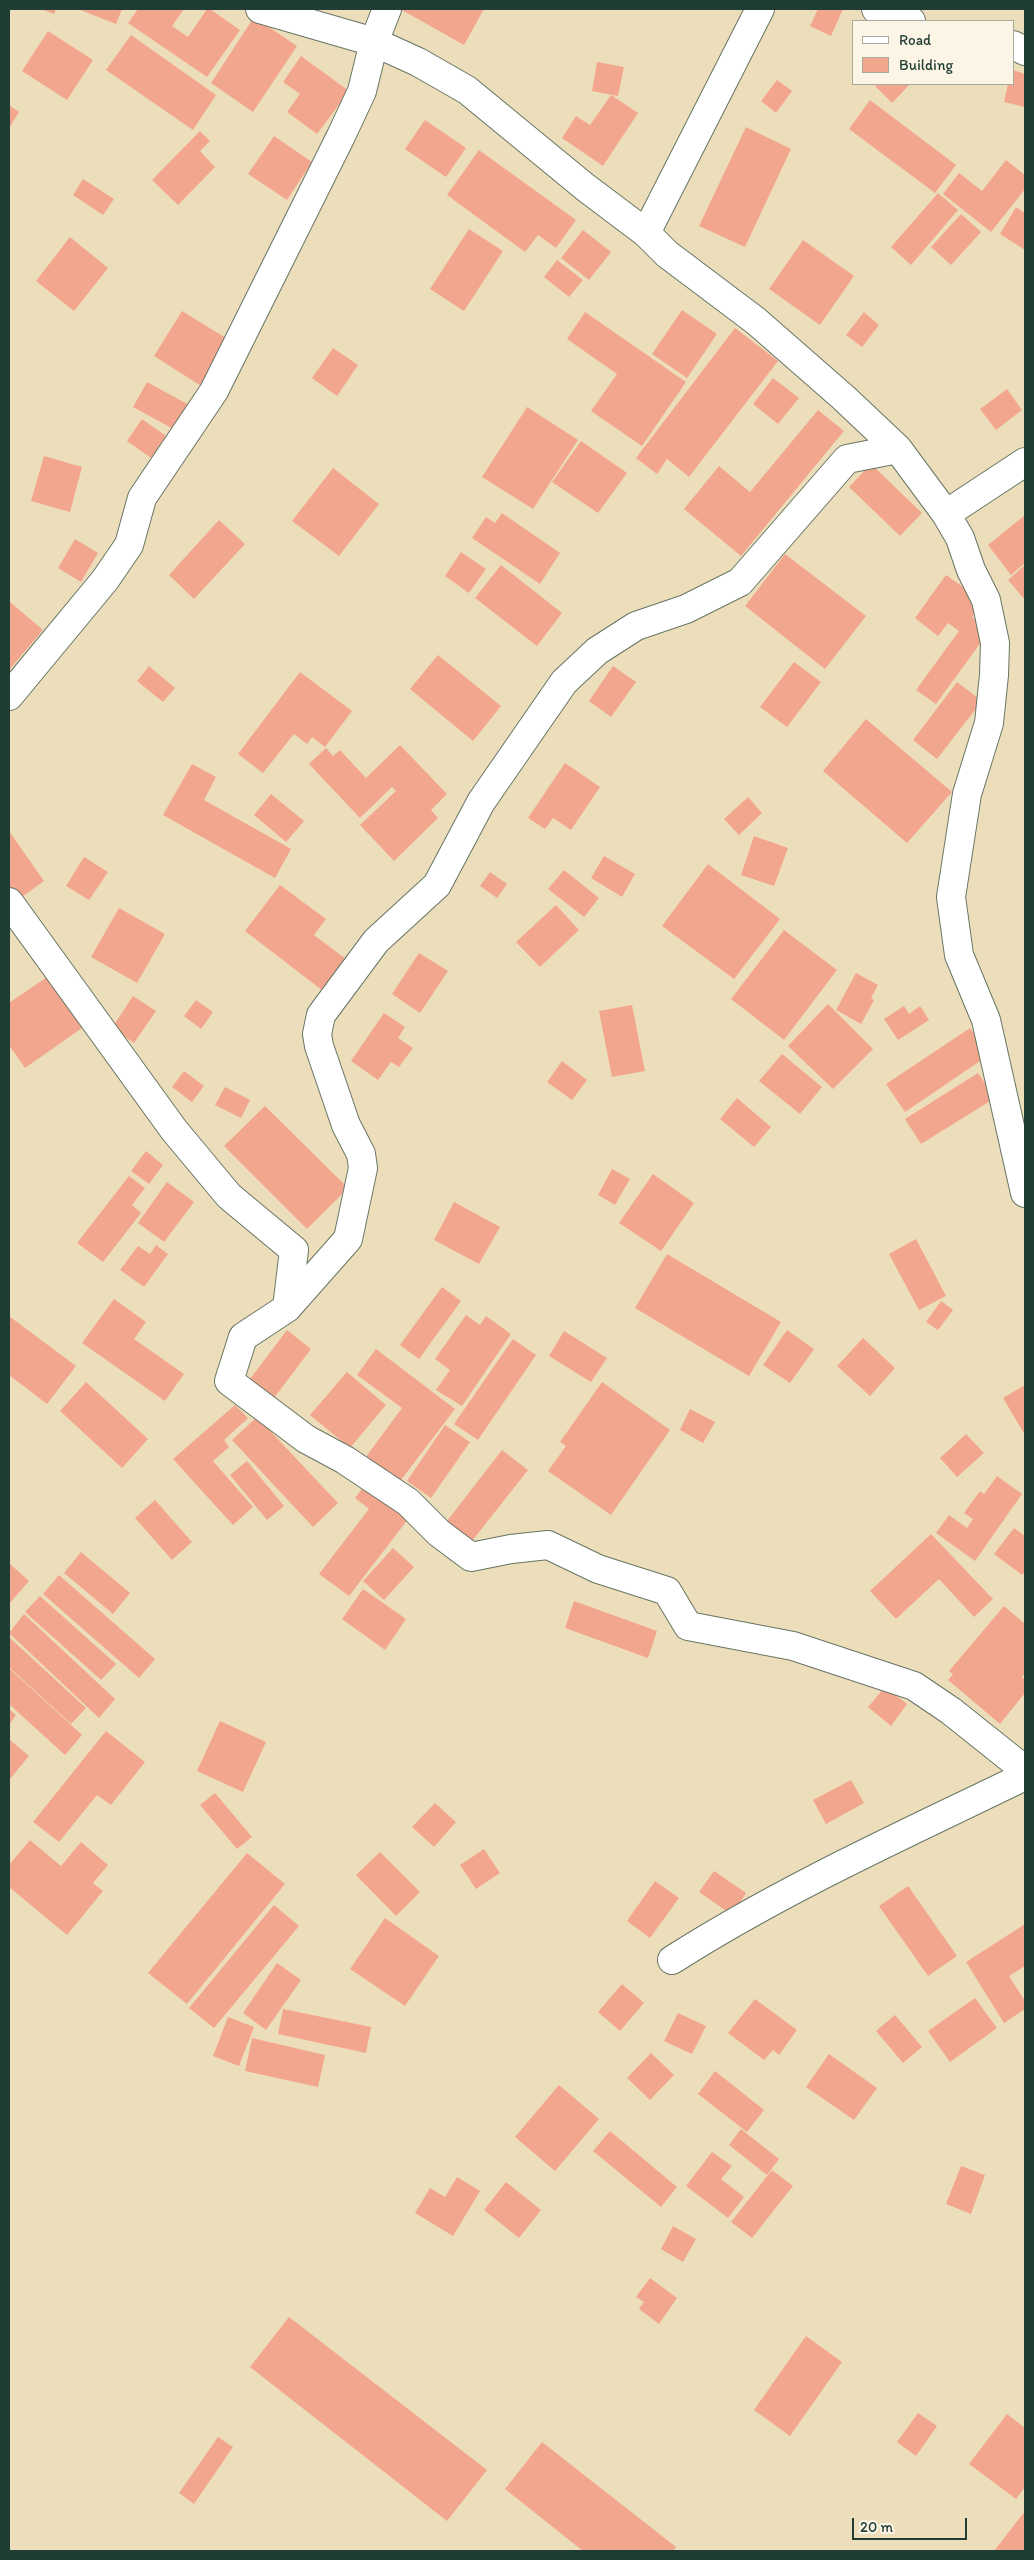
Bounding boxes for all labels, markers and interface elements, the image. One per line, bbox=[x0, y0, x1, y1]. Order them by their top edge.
legend bbox=[852, 20, 1014, 85]
text: Road bbox=[899, 31, 931, 49]
text: Building bbox=[899, 56, 953, 74]
scale bar bbox=[854, 2508, 969, 2540]
text: 20 m bbox=[860, 2518, 893, 2536]

